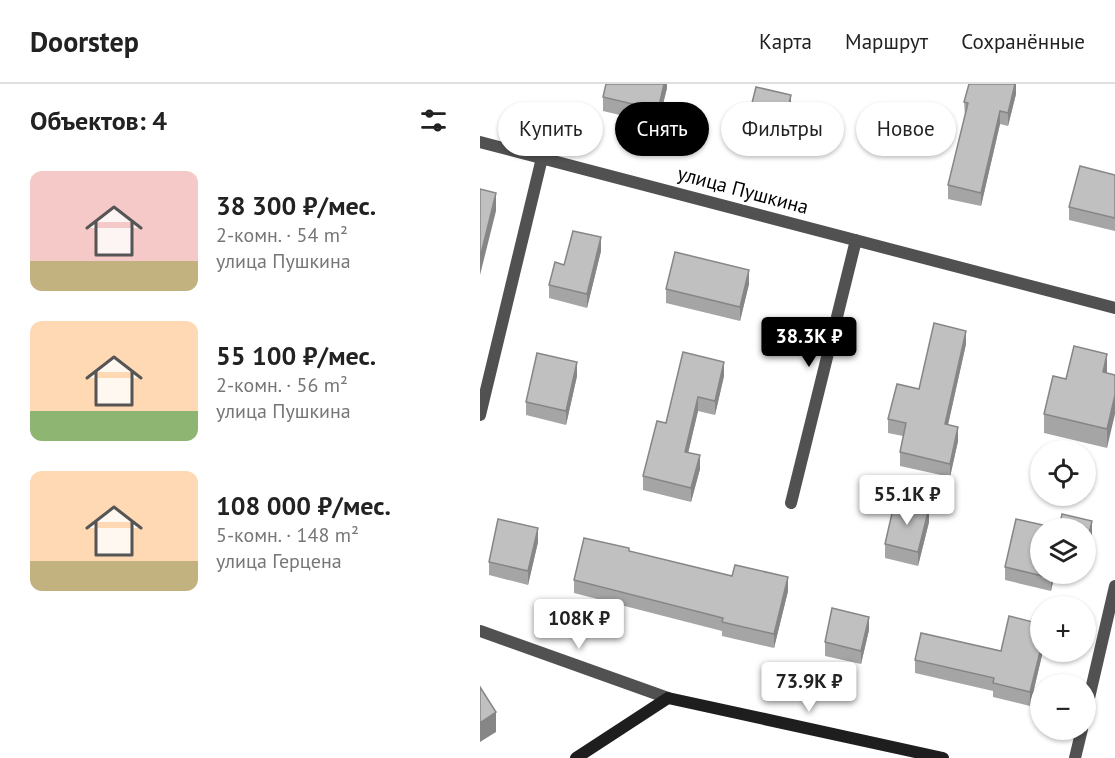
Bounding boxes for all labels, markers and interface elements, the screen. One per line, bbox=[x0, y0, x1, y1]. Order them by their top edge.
text: Doorstep bbox=[30, 23, 139, 60]
text: Карта bbox=[759, 28, 812, 55]
text: Маршрут bbox=[845, 28, 928, 55]
text: Сохранённые bbox=[961, 28, 1085, 55]
chip: Купить bbox=[498, 102, 603, 156]
chip: Снять bbox=[615, 102, 709, 156]
chip: Фильтры bbox=[721, 102, 844, 156]
chip: Новое bbox=[856, 102, 956, 156]
text: Объектов: 4 bbox=[30, 104, 167, 137]
icon: filters bbox=[417, 104, 450, 137]
street label: улица Пушкина bbox=[675, 160, 811, 220]
text: 38 300 ₽/мес. bbox=[216, 189, 376, 222]
icon: home bbox=[78, 195, 150, 267]
text: 2-комн. · 54 m² bbox=[216, 222, 348, 248]
text: улица Пушкина bbox=[216, 248, 351, 274]
pin: 38.3K ₽ bbox=[754, 317, 864, 368]
text: 38.3K ₽ bbox=[775, 323, 843, 349]
text: 55 100 ₽/мес. bbox=[216, 339, 376, 372]
icon: home bbox=[78, 345, 150, 417]
text: 2-комн. · 56 m² bbox=[216, 372, 348, 398]
text: улица Пушкина bbox=[216, 398, 351, 424]
map controls bbox=[1030, 440, 1096, 740]
button: locate bbox=[1030, 440, 1096, 506]
pin: 55.1K ₽ bbox=[852, 475, 962, 526]
text: 55.1K ₽ bbox=[873, 481, 941, 507]
text: 108 000 ₽/мес. bbox=[216, 489, 391, 522]
icon: home bbox=[78, 495, 150, 567]
button: layers bbox=[1030, 518, 1096, 584]
text: 5-комн. · 148 m² bbox=[216, 522, 359, 548]
text: улица Герцена bbox=[216, 548, 342, 574]
button: + bbox=[1030, 596, 1096, 662]
pin: 108K ₽ bbox=[530, 599, 628, 650]
text: 108K ₽ bbox=[548, 605, 610, 631]
pin: 73.9K ₽ bbox=[754, 662, 864, 713]
text: 73.9K ₽ bbox=[775, 668, 843, 694]
button: − bbox=[1030, 674, 1096, 740]

